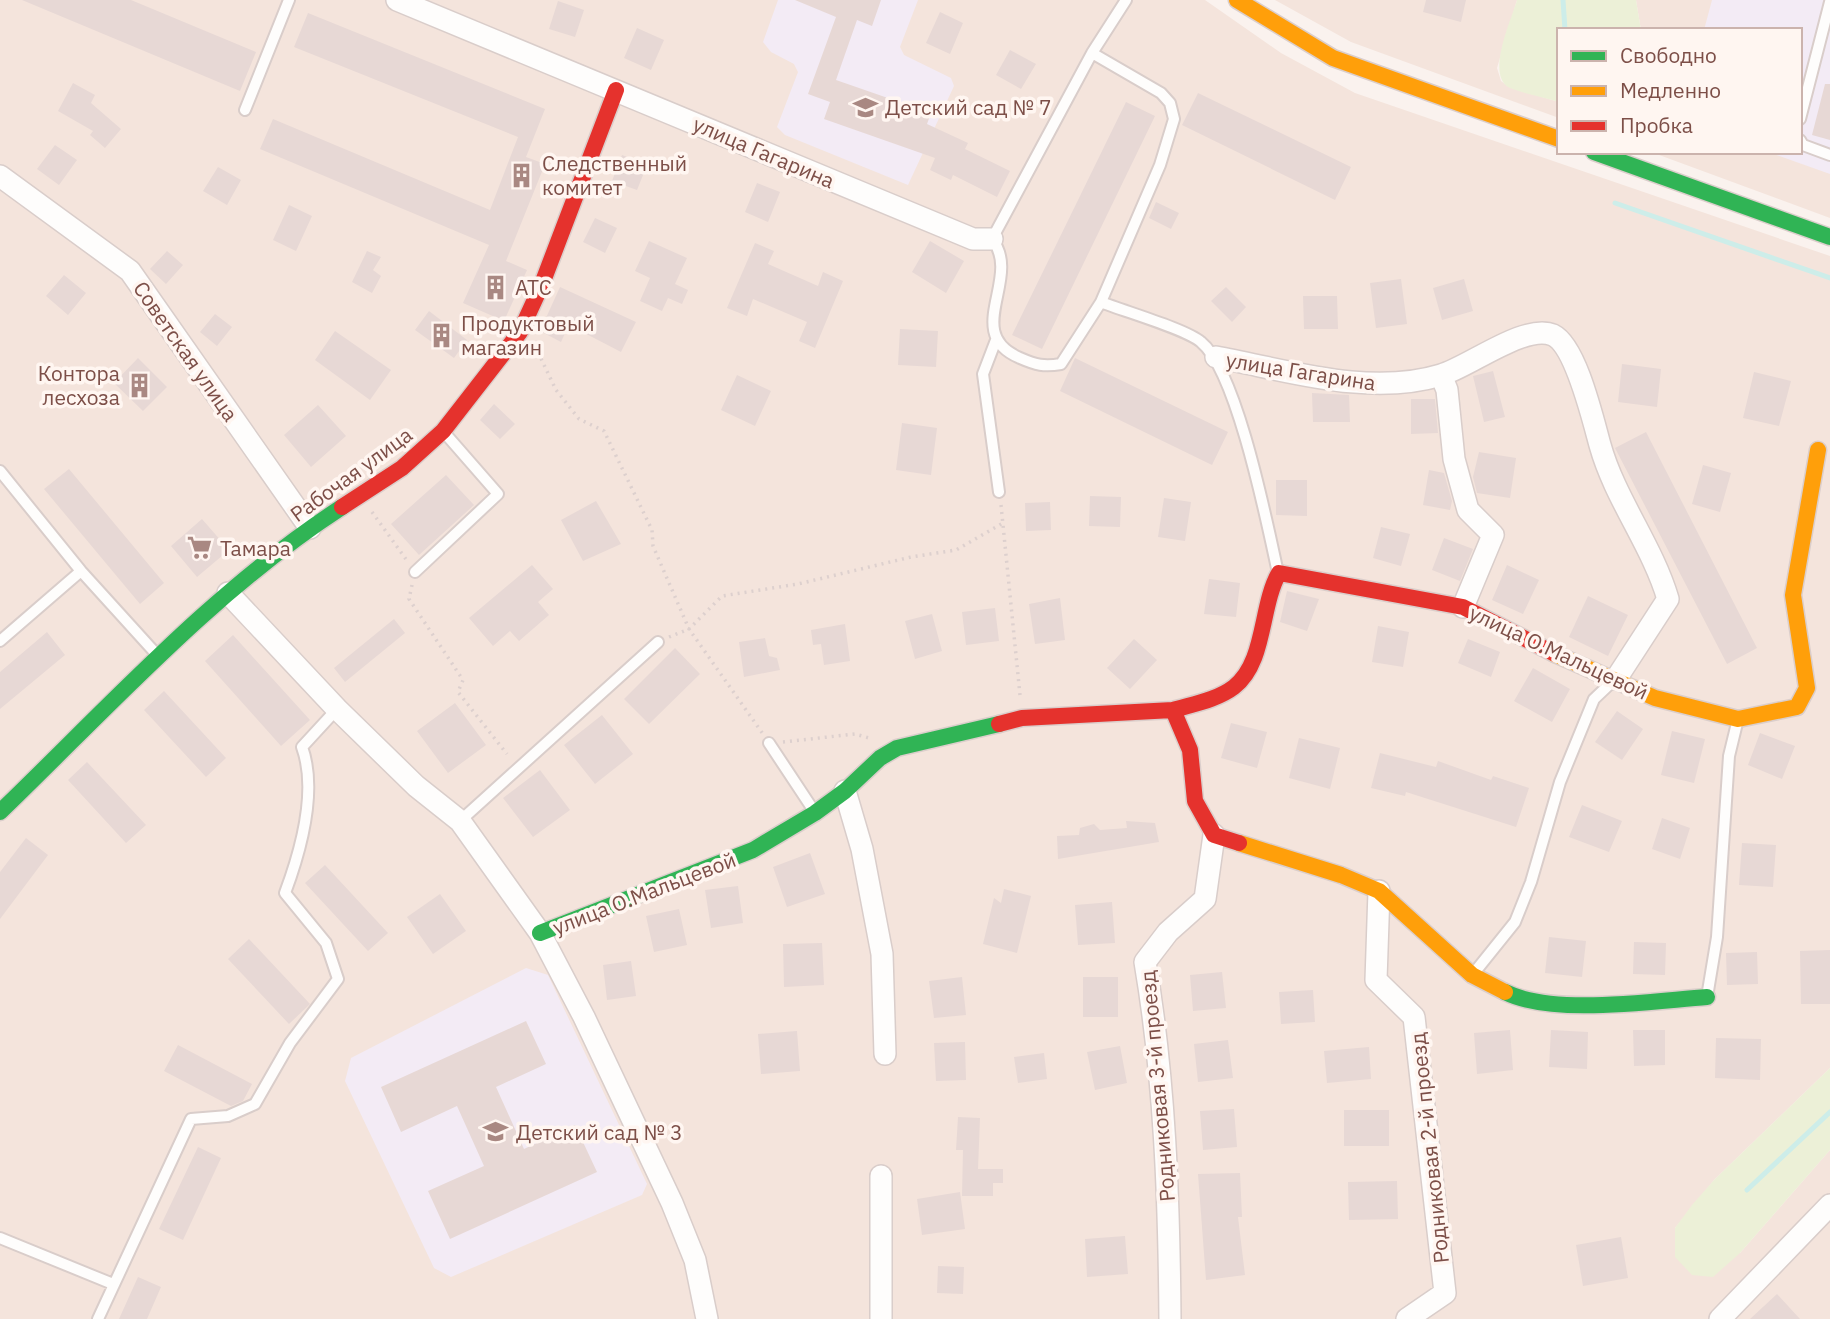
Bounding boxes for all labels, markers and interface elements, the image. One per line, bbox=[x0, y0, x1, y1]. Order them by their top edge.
legend bbox=[1557, 28, 1802, 154]
text: Свободно bbox=[1620, 41, 1717, 69]
text: Медленно bbox=[1620, 76, 1721, 104]
school or university icon: Детский сад № 7 bbox=[851, 93, 879, 121]
place label: Детский сад № 7 bbox=[885, 93, 1052, 121]
street label: улица Гагарина bbox=[689, 110, 839, 194]
text: Пробка bbox=[1620, 111, 1693, 139]
place label: Следственный комитет bbox=[542, 149, 687, 201]
building icon: Следственный комитет bbox=[508, 161, 536, 189]
building icon: АТС bbox=[481, 273, 509, 301]
place label: АТС bbox=[515, 273, 552, 301]
street label: Советская улица bbox=[127, 275, 245, 427]
place label: Продуктовый магазин bbox=[461, 309, 595, 361]
building icon: Продуктовый магазин bbox=[427, 321, 455, 349]
street label: улица Гагарина bbox=[1224, 345, 1378, 397]
place label: Контора лесхоза bbox=[38, 359, 120, 411]
building icon: Контора лесхоза bbox=[126, 371, 154, 399]
street label: Рабочая улица bbox=[284, 420, 418, 528]
supermarket icon: Тамара bbox=[186, 534, 214, 562]
place label: Тамара bbox=[220, 534, 291, 562]
street label: улица О.Мальцевой bbox=[1465, 598, 1653, 706]
street label: улица О.Мальцевой bbox=[548, 845, 740, 941]
street label: Родниковая 3-й проезд bbox=[1133, 969, 1181, 1203]
street label: Родниковая 2-й проезд bbox=[1403, 1031, 1455, 1265]
school or university icon: Детский сад № 3 bbox=[482, 1118, 510, 1146]
place label: Детский сад № 3 bbox=[516, 1118, 683, 1146]

